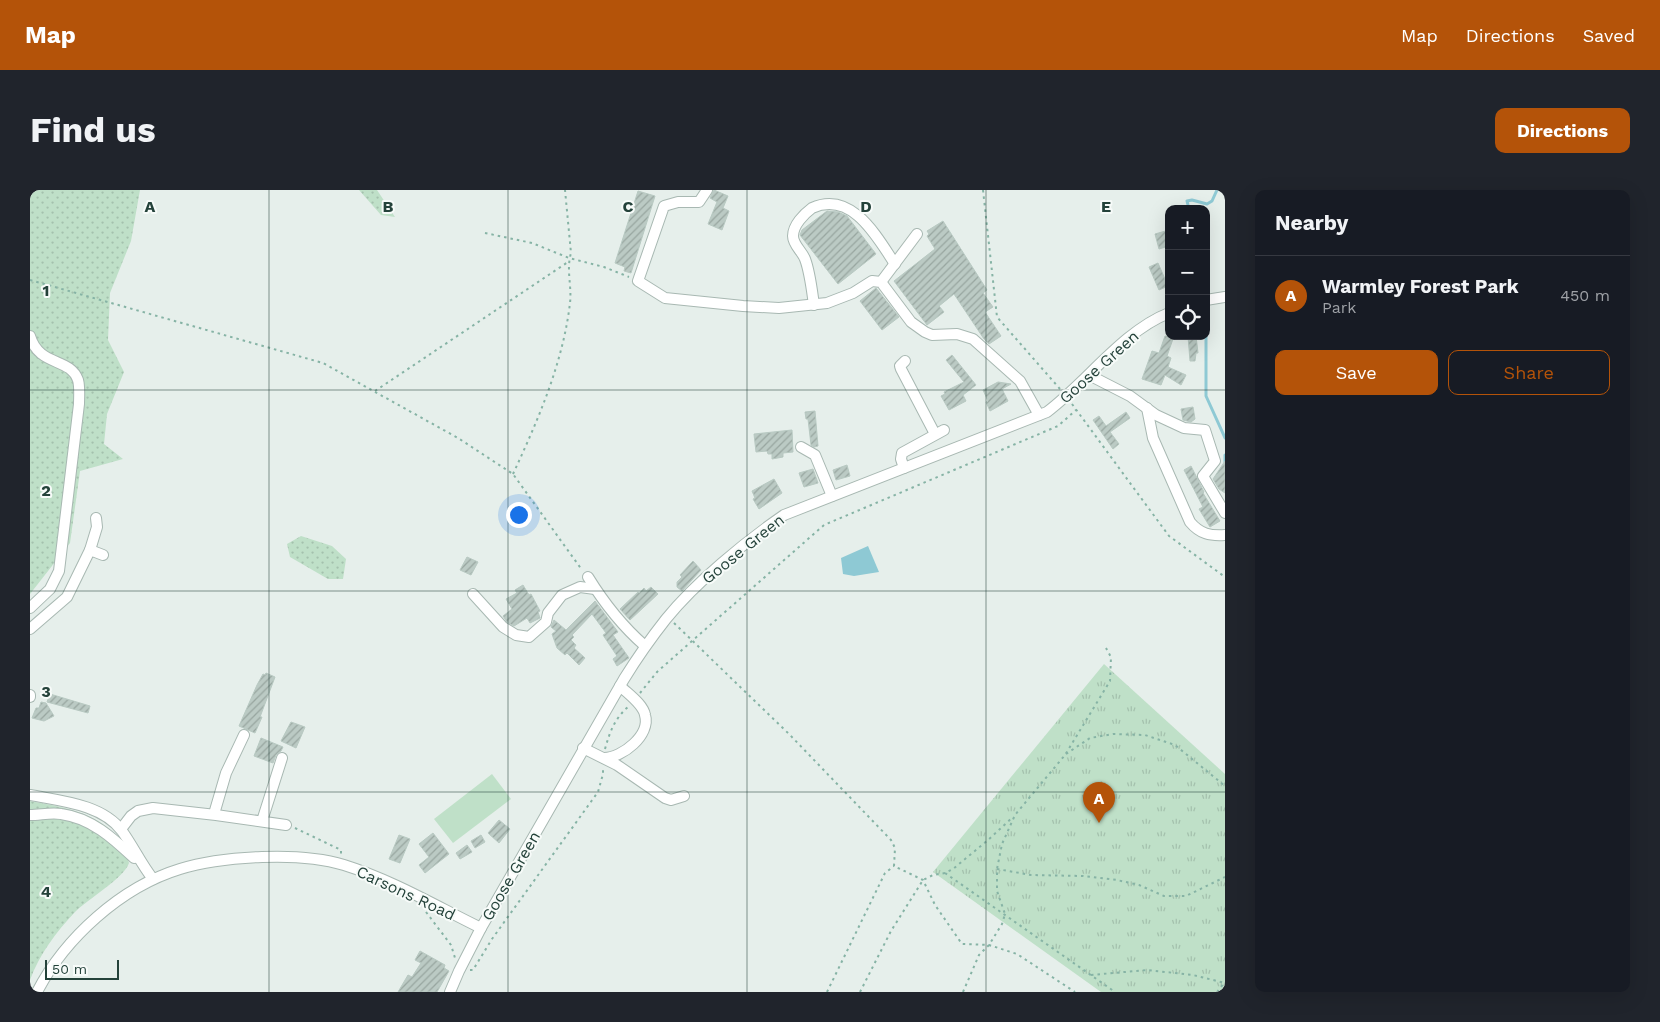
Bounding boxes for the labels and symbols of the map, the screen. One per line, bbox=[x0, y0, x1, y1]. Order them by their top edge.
text: A bbox=[145, 197, 156, 216]
text: B bbox=[383, 197, 394, 216]
text: C bbox=[623, 197, 634, 216]
text: D bbox=[860, 197, 872, 216]
text: E bbox=[1101, 197, 1111, 216]
text: 1 bbox=[43, 281, 49, 300]
street label: Goose Green bbox=[1055, 326, 1143, 408]
text: 2 bbox=[41, 481, 51, 500]
your location bbox=[506, 502, 532, 528]
street label: Goose Green bbox=[698, 510, 788, 588]
text: 3 bbox=[41, 682, 51, 701]
pin: A bbox=[1083, 782, 1115, 823]
street label: Goose Green bbox=[478, 828, 544, 924]
street label: Carsons Road bbox=[353, 862, 459, 924]
text: 4 bbox=[41, 882, 51, 901]
scale bar bbox=[45, 957, 119, 980]

